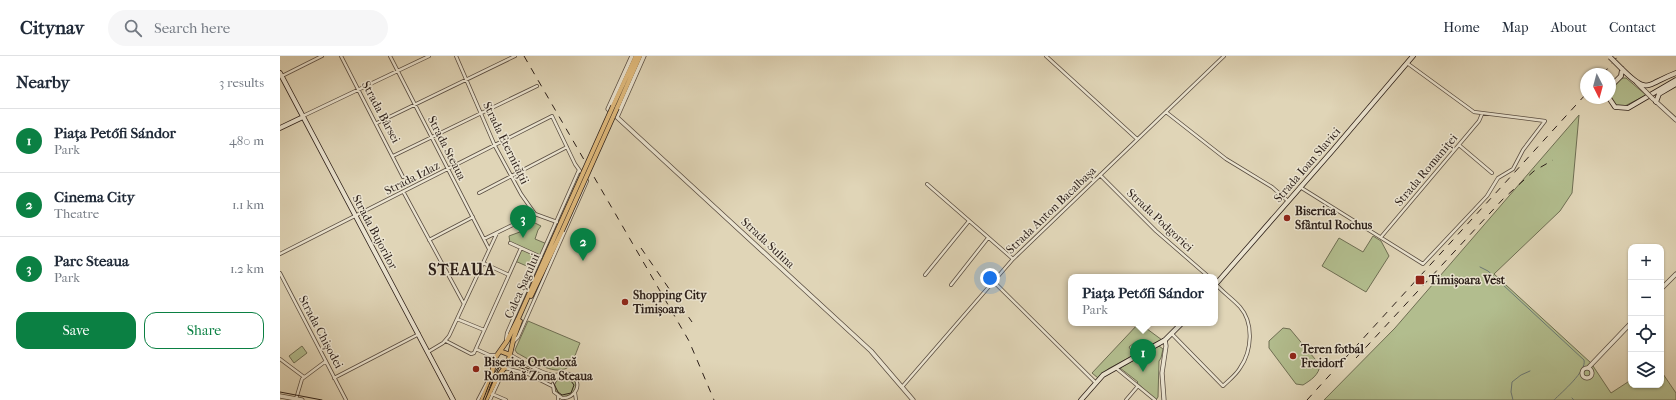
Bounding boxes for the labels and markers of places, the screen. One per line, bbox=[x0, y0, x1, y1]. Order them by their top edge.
place label: Biserica Sfântul Rochus bbox=[1295, 204, 1373, 232]
pin: 3 bbox=[510, 205, 536, 238]
marker: Biserica Sfântul Rochus bbox=[1282, 213, 1292, 223]
pin: 2 bbox=[570, 228, 596, 261]
place label: Timișoara Vest bbox=[1428, 273, 1506, 288]
marker: Timișoara Vest bbox=[1414, 274, 1426, 286]
place label: Shopping City Timișoara bbox=[632, 288, 707, 317]
marker: Shopping City Timișoara bbox=[620, 297, 630, 307]
pin: 1 bbox=[1130, 339, 1156, 372]
place label: Teren fotbal Freidorf bbox=[1300, 342, 1364, 370]
marker: Teren fotbal Freidorf bbox=[1288, 351, 1298, 361]
place label: Biserica Ortodoxă Română Zona Steaua bbox=[484, 355, 593, 383]
marker: Biserica Ortodoxă Română Zona Steaua bbox=[471, 364, 481, 374]

